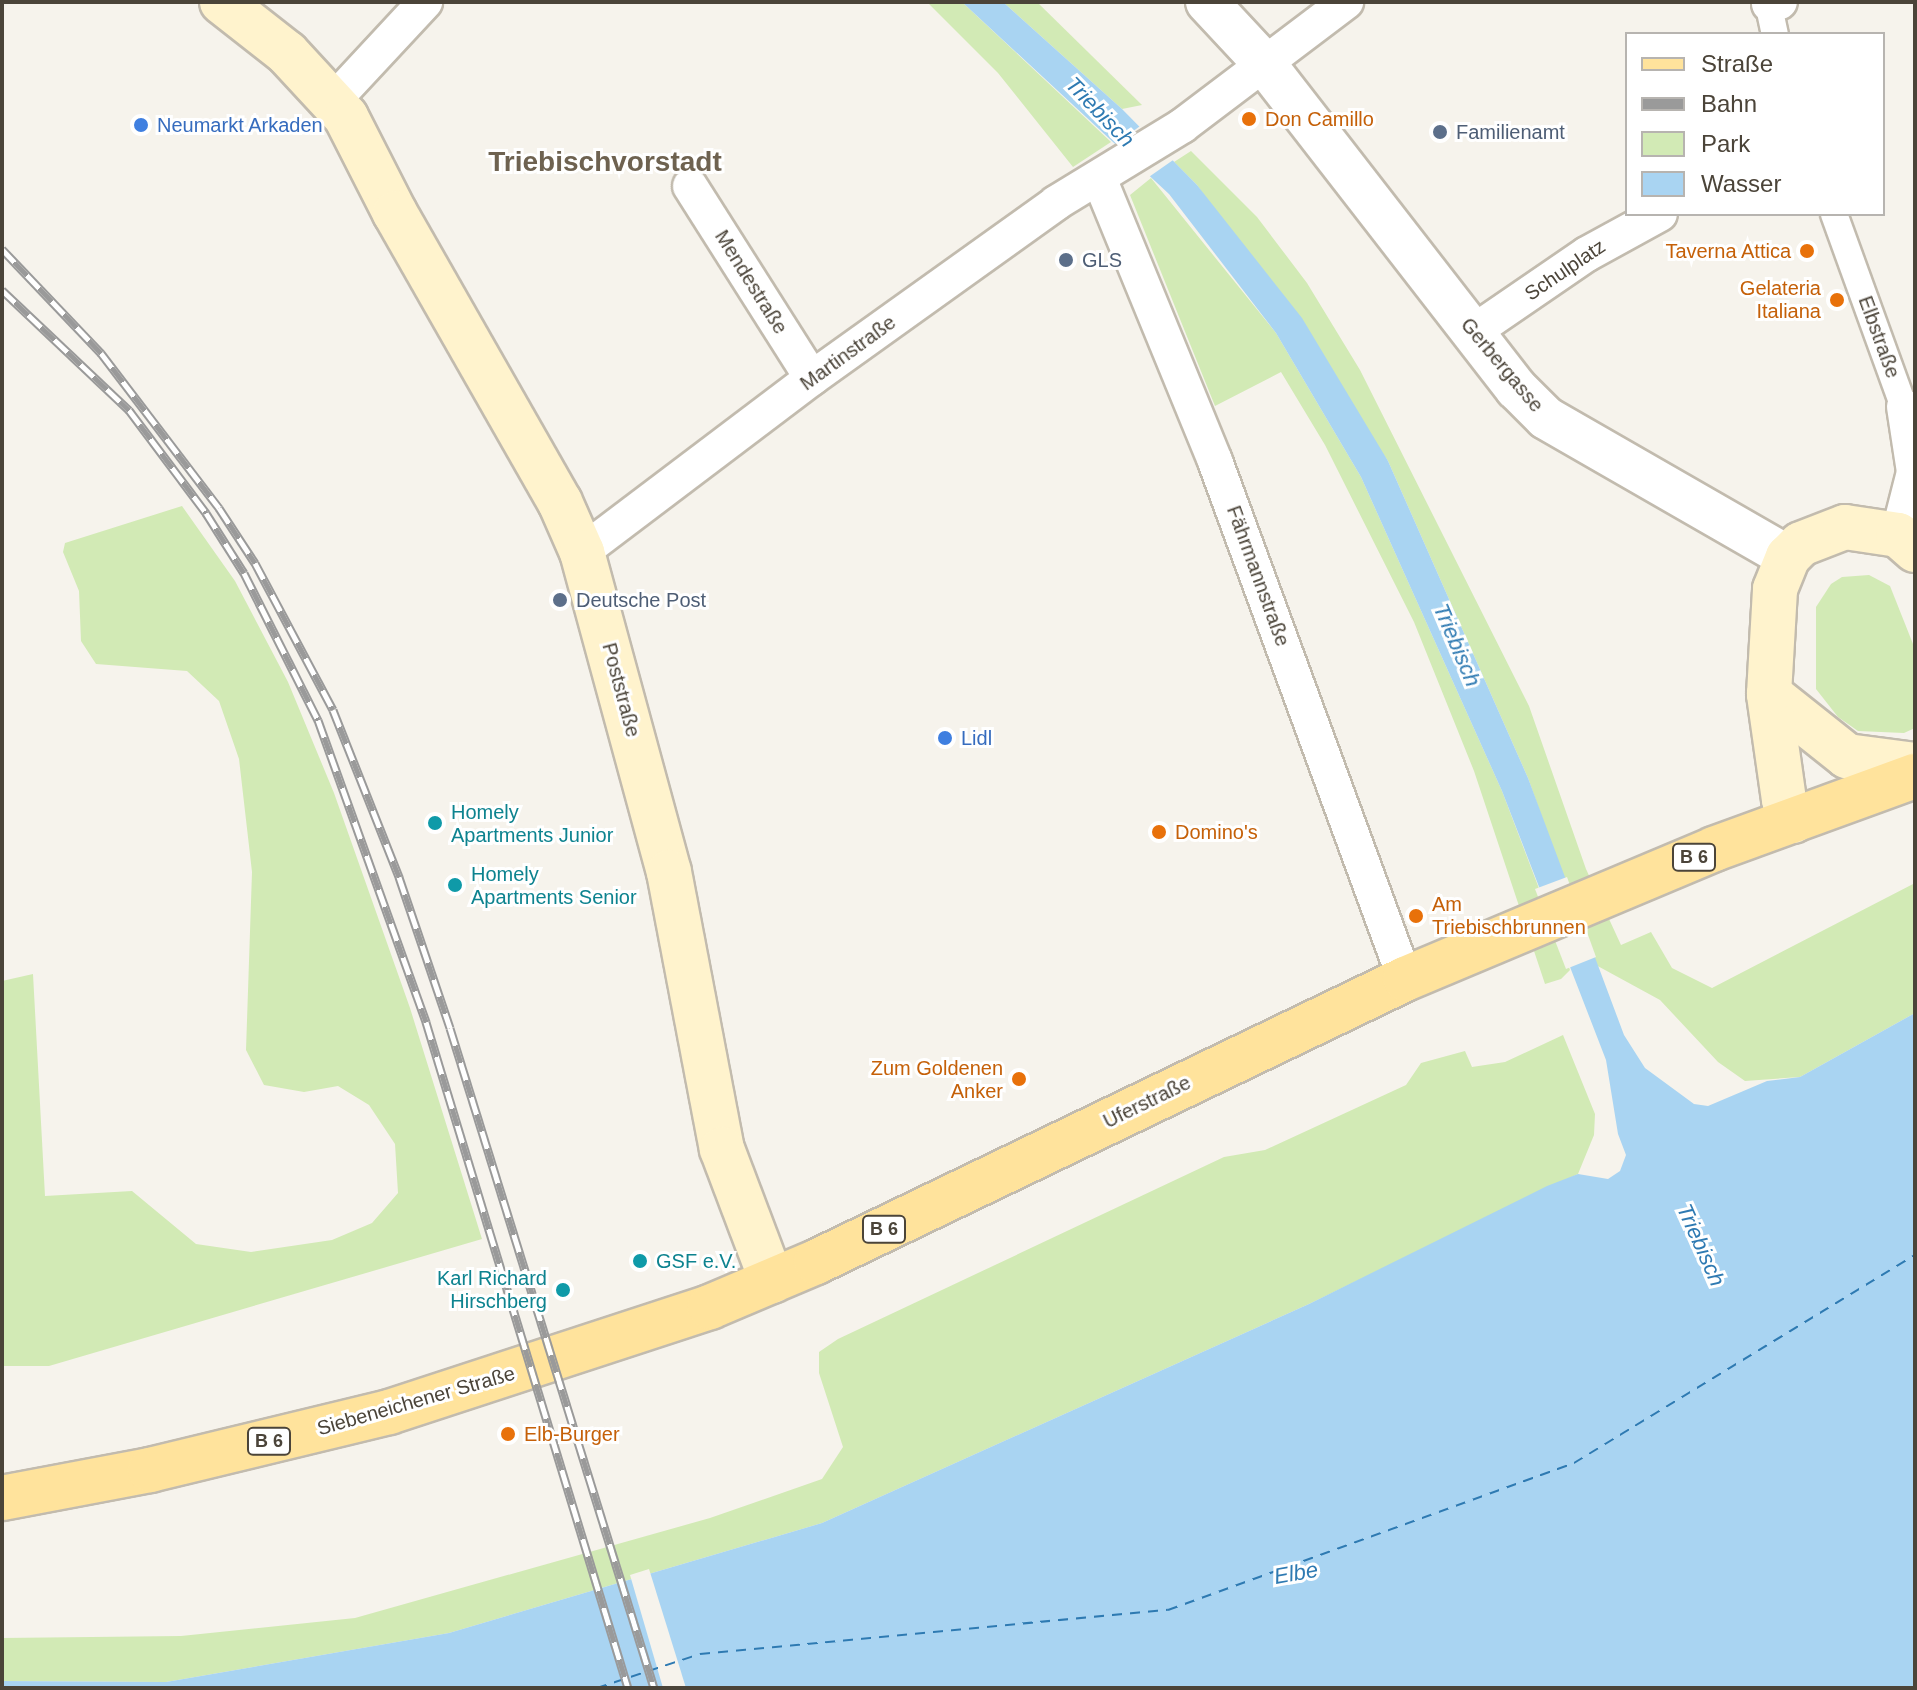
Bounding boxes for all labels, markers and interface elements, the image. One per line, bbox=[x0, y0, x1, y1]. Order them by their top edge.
legend bbox=[1625, 32, 1885, 216]
text: Straße bbox=[1701, 50, 1773, 77]
water label: Triebisch bbox=[1060, 71, 1140, 153]
text: Bahn bbox=[1701, 90, 1757, 117]
place label: Don Camillo bbox=[1265, 107, 1374, 131]
marker: Don Camillo bbox=[1240, 110, 1258, 128]
place label: Neumarkt Arkaden bbox=[157, 113, 324, 137]
marker: Neumarkt Arkaden bbox=[132, 116, 150, 134]
place label: Familienamt bbox=[1456, 120, 1565, 144]
marker: Familienamt bbox=[1431, 123, 1449, 141]
text: Park bbox=[1701, 130, 1750, 157]
district label: Triebischvorstadt bbox=[488, 145, 722, 179]
text: Wasser bbox=[1701, 170, 1781, 197]
street label: Mendestraße bbox=[710, 226, 792, 338]
street label: Schulplatz bbox=[1520, 234, 1610, 306]
place label: Taverna Attica bbox=[1664, 239, 1791, 263]
marker: Taverna Attica bbox=[1798, 242, 1816, 260]
place label: GLS bbox=[1082, 248, 1122, 272]
marker: GLS bbox=[1057, 251, 1075, 269]
place label: Gelateria Italiana bbox=[1740, 276, 1821, 323]
marker: Gelateria Italiana bbox=[1828, 291, 1846, 309]
street label: Elbstraße bbox=[1853, 293, 1905, 381]
street label: Martinstraße bbox=[796, 310, 900, 396]
street label: Gerbergasse bbox=[1456, 313, 1548, 417]
street label: Fährmannstraße bbox=[1221, 502, 1295, 650]
place label: Deutsche Post bbox=[576, 588, 706, 612]
marker: Deutsche Post bbox=[551, 591, 569, 609]
water label: Triebisch bbox=[1428, 600, 1486, 690]
street label: Poststraße bbox=[597, 640, 645, 740]
place label: Lidl bbox=[961, 726, 992, 750]
marker: Lidl bbox=[936, 729, 954, 747]
place label: Homely Apartments Junior bbox=[451, 800, 613, 847]
marker: Homely Apartments Junior bbox=[426, 814, 444, 832]
place label: Domino's bbox=[1175, 820, 1258, 844]
marker: Domino's bbox=[1150, 823, 1168, 841]
road number: B 6 bbox=[1670, 843, 1718, 871]
place label: Homely Apartments Senior bbox=[471, 862, 637, 909]
marker: Homely Apartments Senior bbox=[446, 876, 464, 894]
place label: Am Triebischbrunnen bbox=[1432, 892, 1586, 939]
marker: Am Triebischbrunnen bbox=[1407, 907, 1425, 925]
place label: Zum Goldenen Anker bbox=[871, 1056, 1003, 1103]
marker: Zum Goldenen Anker bbox=[1010, 1070, 1028, 1088]
street label: Uferstraße bbox=[1099, 1071, 1195, 1133]
water label: Triebisch bbox=[1671, 1200, 1731, 1290]
road number: B 6 bbox=[860, 1215, 908, 1243]
place label: GSF e.V. bbox=[656, 1249, 736, 1273]
marker: GSF e.V. bbox=[631, 1252, 649, 1270]
place label: Karl Richard Hirschberg bbox=[437, 1266, 547, 1313]
marker: Karl Richard Hirschberg bbox=[554, 1281, 572, 1299]
street label: Siebeneichener Straße bbox=[314, 1361, 518, 1441]
place label: Elb-Burger bbox=[524, 1422, 620, 1446]
marker: Elb-Burger bbox=[499, 1425, 517, 1443]
road number: B 6 bbox=[245, 1427, 293, 1455]
water label: Elbe bbox=[1272, 1556, 1320, 1590]

